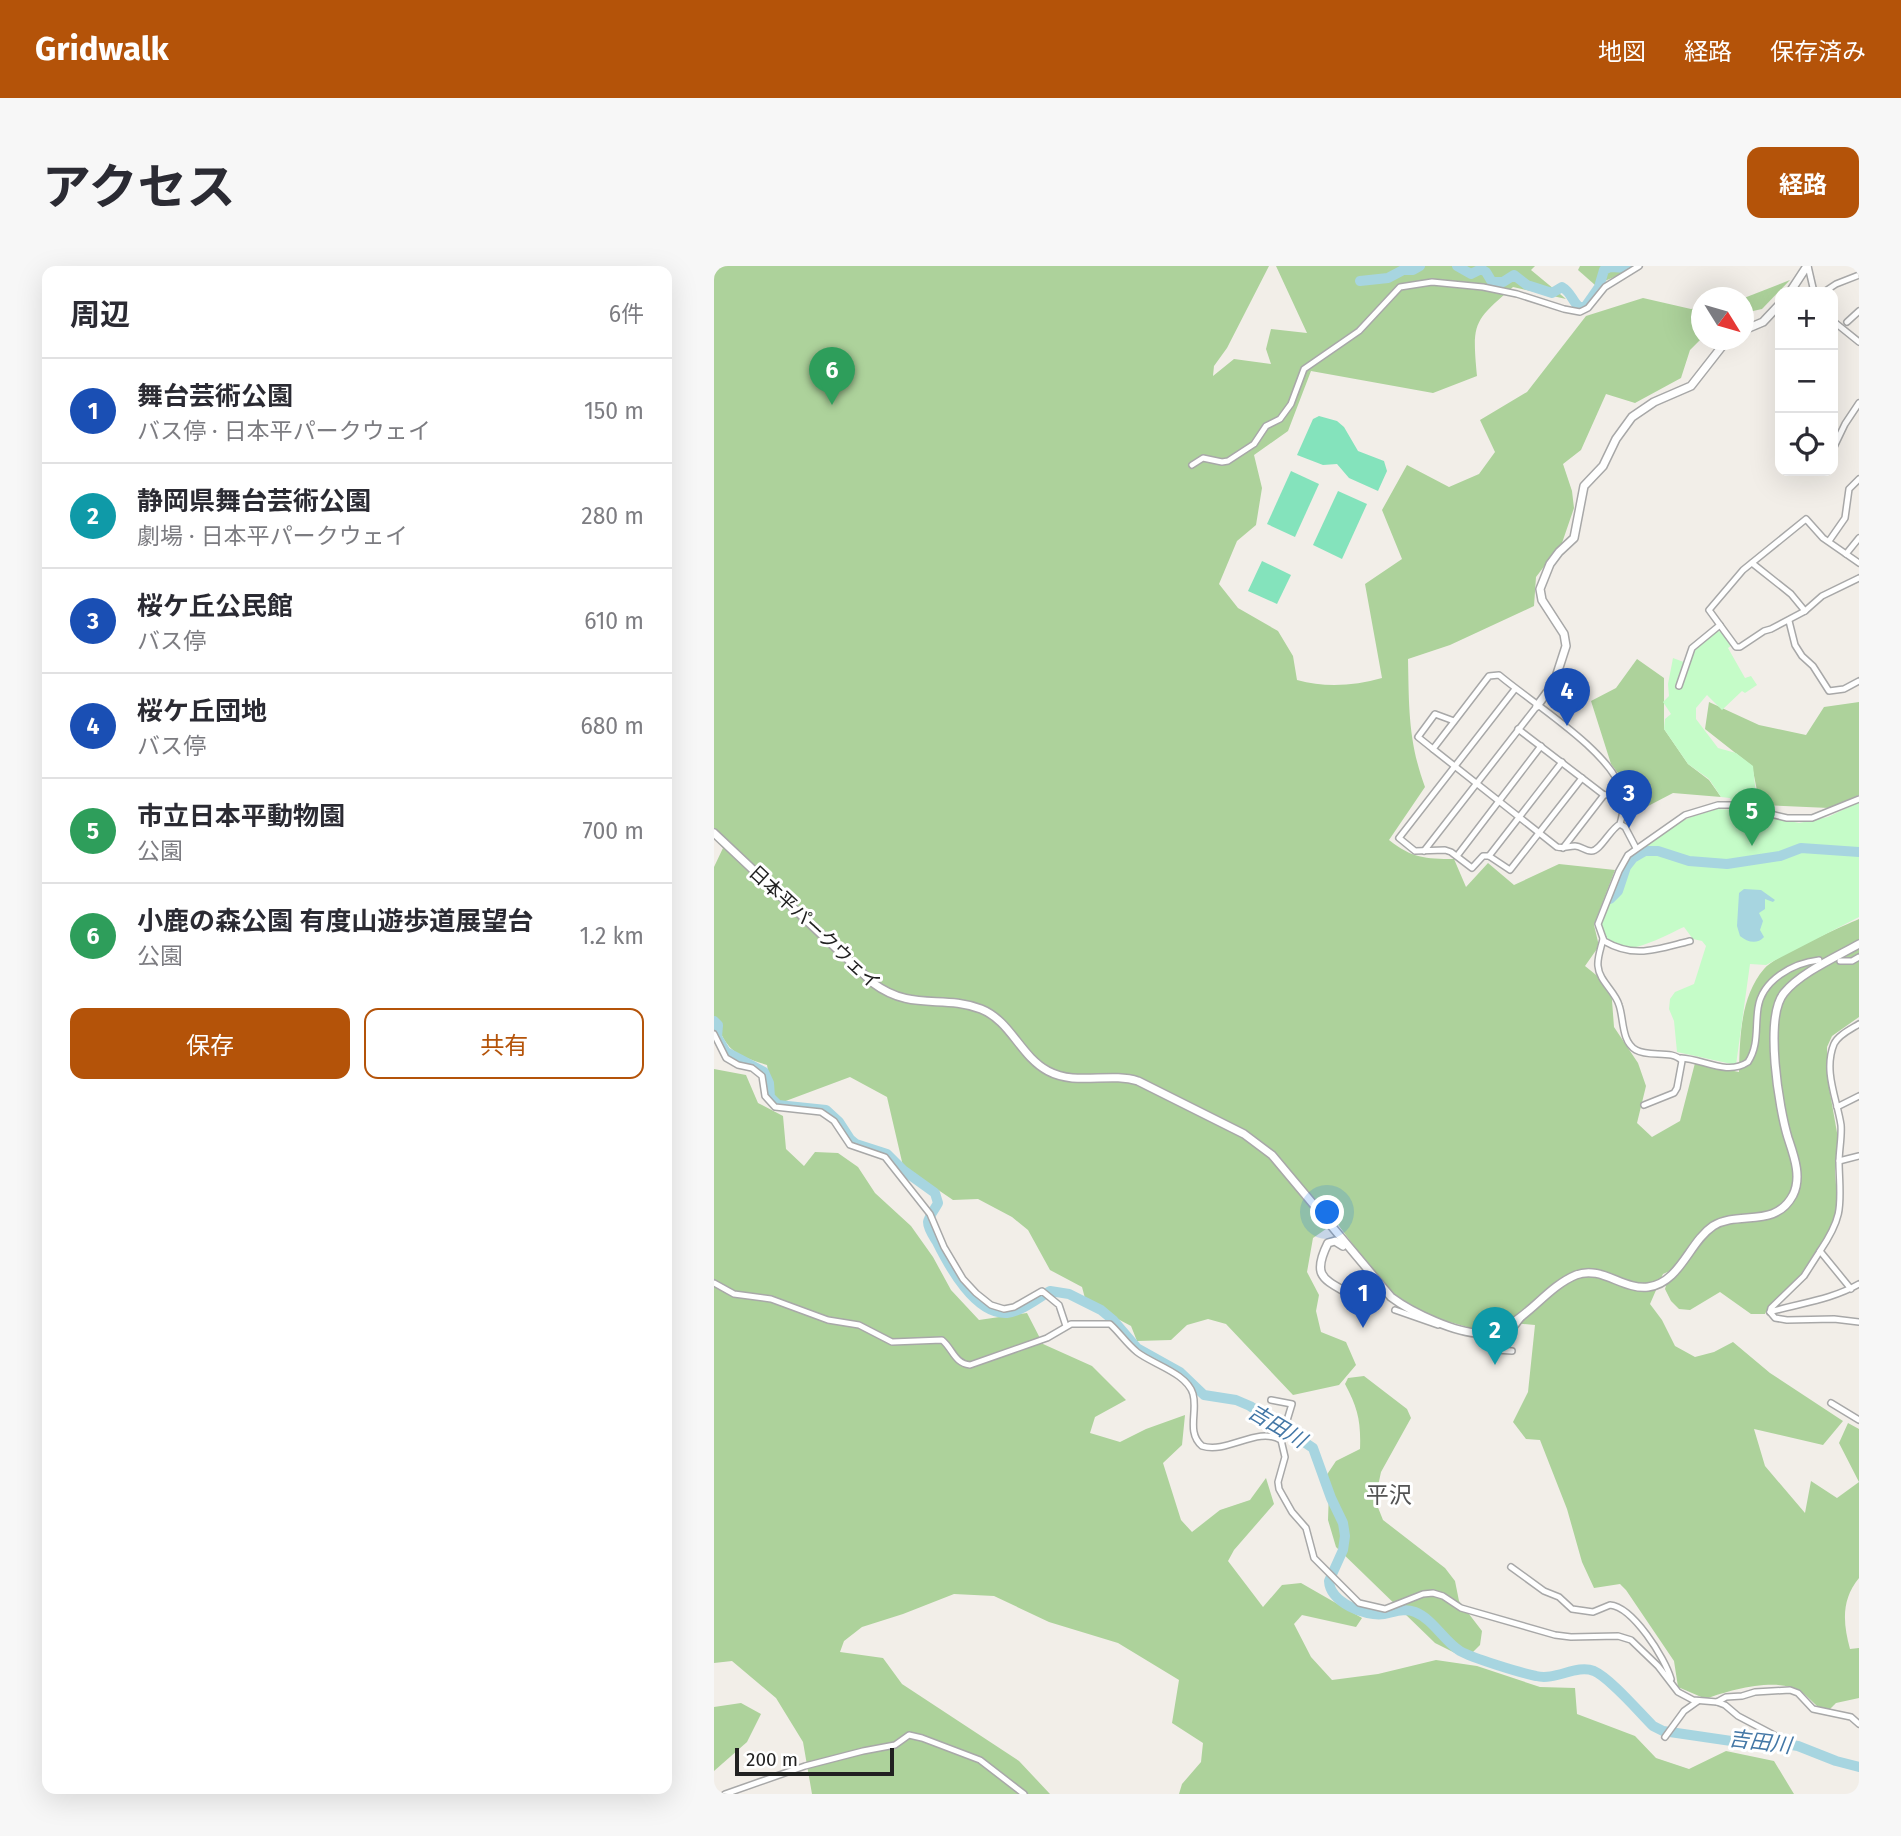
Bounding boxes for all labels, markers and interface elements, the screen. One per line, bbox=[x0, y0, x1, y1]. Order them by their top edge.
text: Gridwalk bbox=[35, 29, 169, 69]
text: 地図 bbox=[1598, 38, 1646, 66]
text: 経路 bbox=[1684, 38, 1732, 66]
text: 保存済み bbox=[1770, 38, 1866, 66]
button: 経路 bbox=[1747, 147, 1859, 218]
text: アクセス bbox=[42, 158, 236, 217]
north arrow bbox=[1691, 287, 1754, 350]
map controls bbox=[1775, 287, 1838, 476]
button: + bbox=[1775, 287, 1838, 350]
text: 周辺 bbox=[70, 297, 130, 333]
text: 6件 bbox=[609, 300, 644, 328]
pin: 6 bbox=[809, 347, 855, 405]
button: − bbox=[1775, 350, 1838, 413]
text: 舞台芸術公園 bbox=[137, 381, 293, 412]
text: 1 bbox=[88, 397, 98, 425]
text: 150 m bbox=[584, 397, 644, 425]
button: locate bbox=[1775, 413, 1838, 476]
text: バス停 · 日本平パークウェイ bbox=[137, 417, 431, 445]
text: 静岡県舞台芸術公園 bbox=[137, 486, 371, 517]
text: 2 bbox=[87, 502, 99, 530]
text: 280 m bbox=[581, 502, 644, 530]
text: 劇場 · 日本平パークウェイ bbox=[137, 522, 408, 550]
text: 桜ケ丘公民館 bbox=[137, 591, 293, 622]
text: 3 bbox=[87, 607, 99, 635]
text: 610 m bbox=[584, 607, 644, 635]
text: バス停 bbox=[137, 627, 206, 655]
pin: 4 bbox=[1544, 668, 1590, 726]
text: 桜ケ丘団地 bbox=[137, 696, 267, 727]
text: 4 bbox=[87, 712, 100, 740]
text: 680 m bbox=[580, 712, 644, 740]
text: バス停 bbox=[137, 732, 206, 760]
pin: 3 bbox=[1606, 770, 1652, 828]
pin: 5 bbox=[1729, 788, 1775, 846]
text: 市立日本平動物園 bbox=[137, 801, 345, 832]
text: 5 bbox=[87, 817, 99, 845]
text: 700 m bbox=[583, 817, 644, 845]
text: 公園 bbox=[137, 837, 183, 865]
street label: 日本平パークウェイ bbox=[744, 861, 885, 994]
text: 小鹿の森公園 有度山遊歩道展望台 bbox=[137, 906, 533, 937]
text: 6 bbox=[87, 922, 99, 950]
text: 1.2 km bbox=[580, 922, 644, 950]
text: 公園 bbox=[137, 942, 183, 970]
button: 保存 bbox=[70, 1008, 350, 1079]
button: 共有 bbox=[364, 1008, 644, 1079]
your location bbox=[1310, 1195, 1344, 1229]
pin: 1 bbox=[1340, 1270, 1386, 1328]
pin: 2 bbox=[1472, 1307, 1518, 1365]
water label: 吉田川 bbox=[1243, 1399, 1312, 1454]
district label: 平沢 bbox=[1366, 1481, 1412, 1509]
water label: 吉田川 bbox=[1727, 1725, 1795, 1759]
scale bar bbox=[735, 1745, 894, 1777]
text: 200 m bbox=[746, 1748, 798, 1771]

